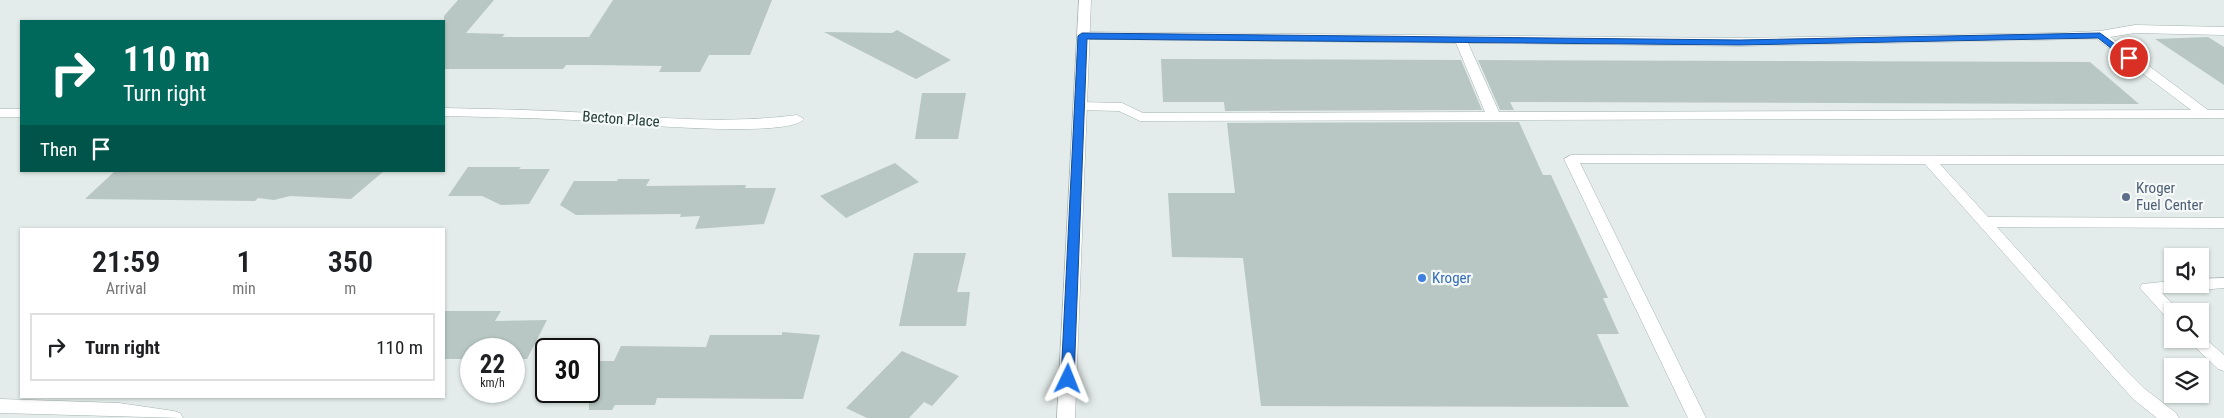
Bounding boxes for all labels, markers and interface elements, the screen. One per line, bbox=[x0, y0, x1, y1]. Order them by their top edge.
pin bbox=[2108, 37, 2150, 79]
text: 110 m bbox=[123, 39, 210, 80]
icon: right bbox=[40, 40, 105, 105]
icon: arrive bbox=[2115, 44, 2143, 72]
text: Turn right bbox=[123, 81, 206, 106]
street label: Becton Place bbox=[582, 107, 660, 131]
icon: arrive bbox=[87, 135, 115, 163]
text: Then bbox=[40, 138, 77, 161]
place label: Kroger Fuel Center bbox=[2136, 179, 2203, 214]
marker: Kroger Fuel Center bbox=[2120, 191, 2132, 203]
text: 21:59 bbox=[92, 244, 160, 279]
text: 1 bbox=[236, 244, 252, 279]
text: 350 bbox=[328, 244, 373, 279]
map controls bbox=[2164, 248, 2209, 403]
button: sound bbox=[2164, 248, 2209, 293]
place label: Kroger bbox=[1432, 269, 1472, 287]
marker: Kroger bbox=[1416, 272, 1428, 284]
text: Arrival bbox=[106, 279, 146, 298]
text: min bbox=[232, 279, 256, 298]
text: m bbox=[344, 279, 356, 298]
button: search bbox=[2164, 303, 2209, 348]
icon: right bbox=[42, 333, 70, 361]
text: Turn right bbox=[85, 336, 160, 359]
text: 110 m bbox=[376, 336, 423, 359]
speed limit sign: 30 bbox=[535, 338, 600, 403]
text: 22 bbox=[480, 350, 505, 379]
position arrow bbox=[1041, 352, 1093, 404]
button: layers bbox=[2164, 358, 2209, 403]
text: km/h bbox=[480, 376, 505, 390]

